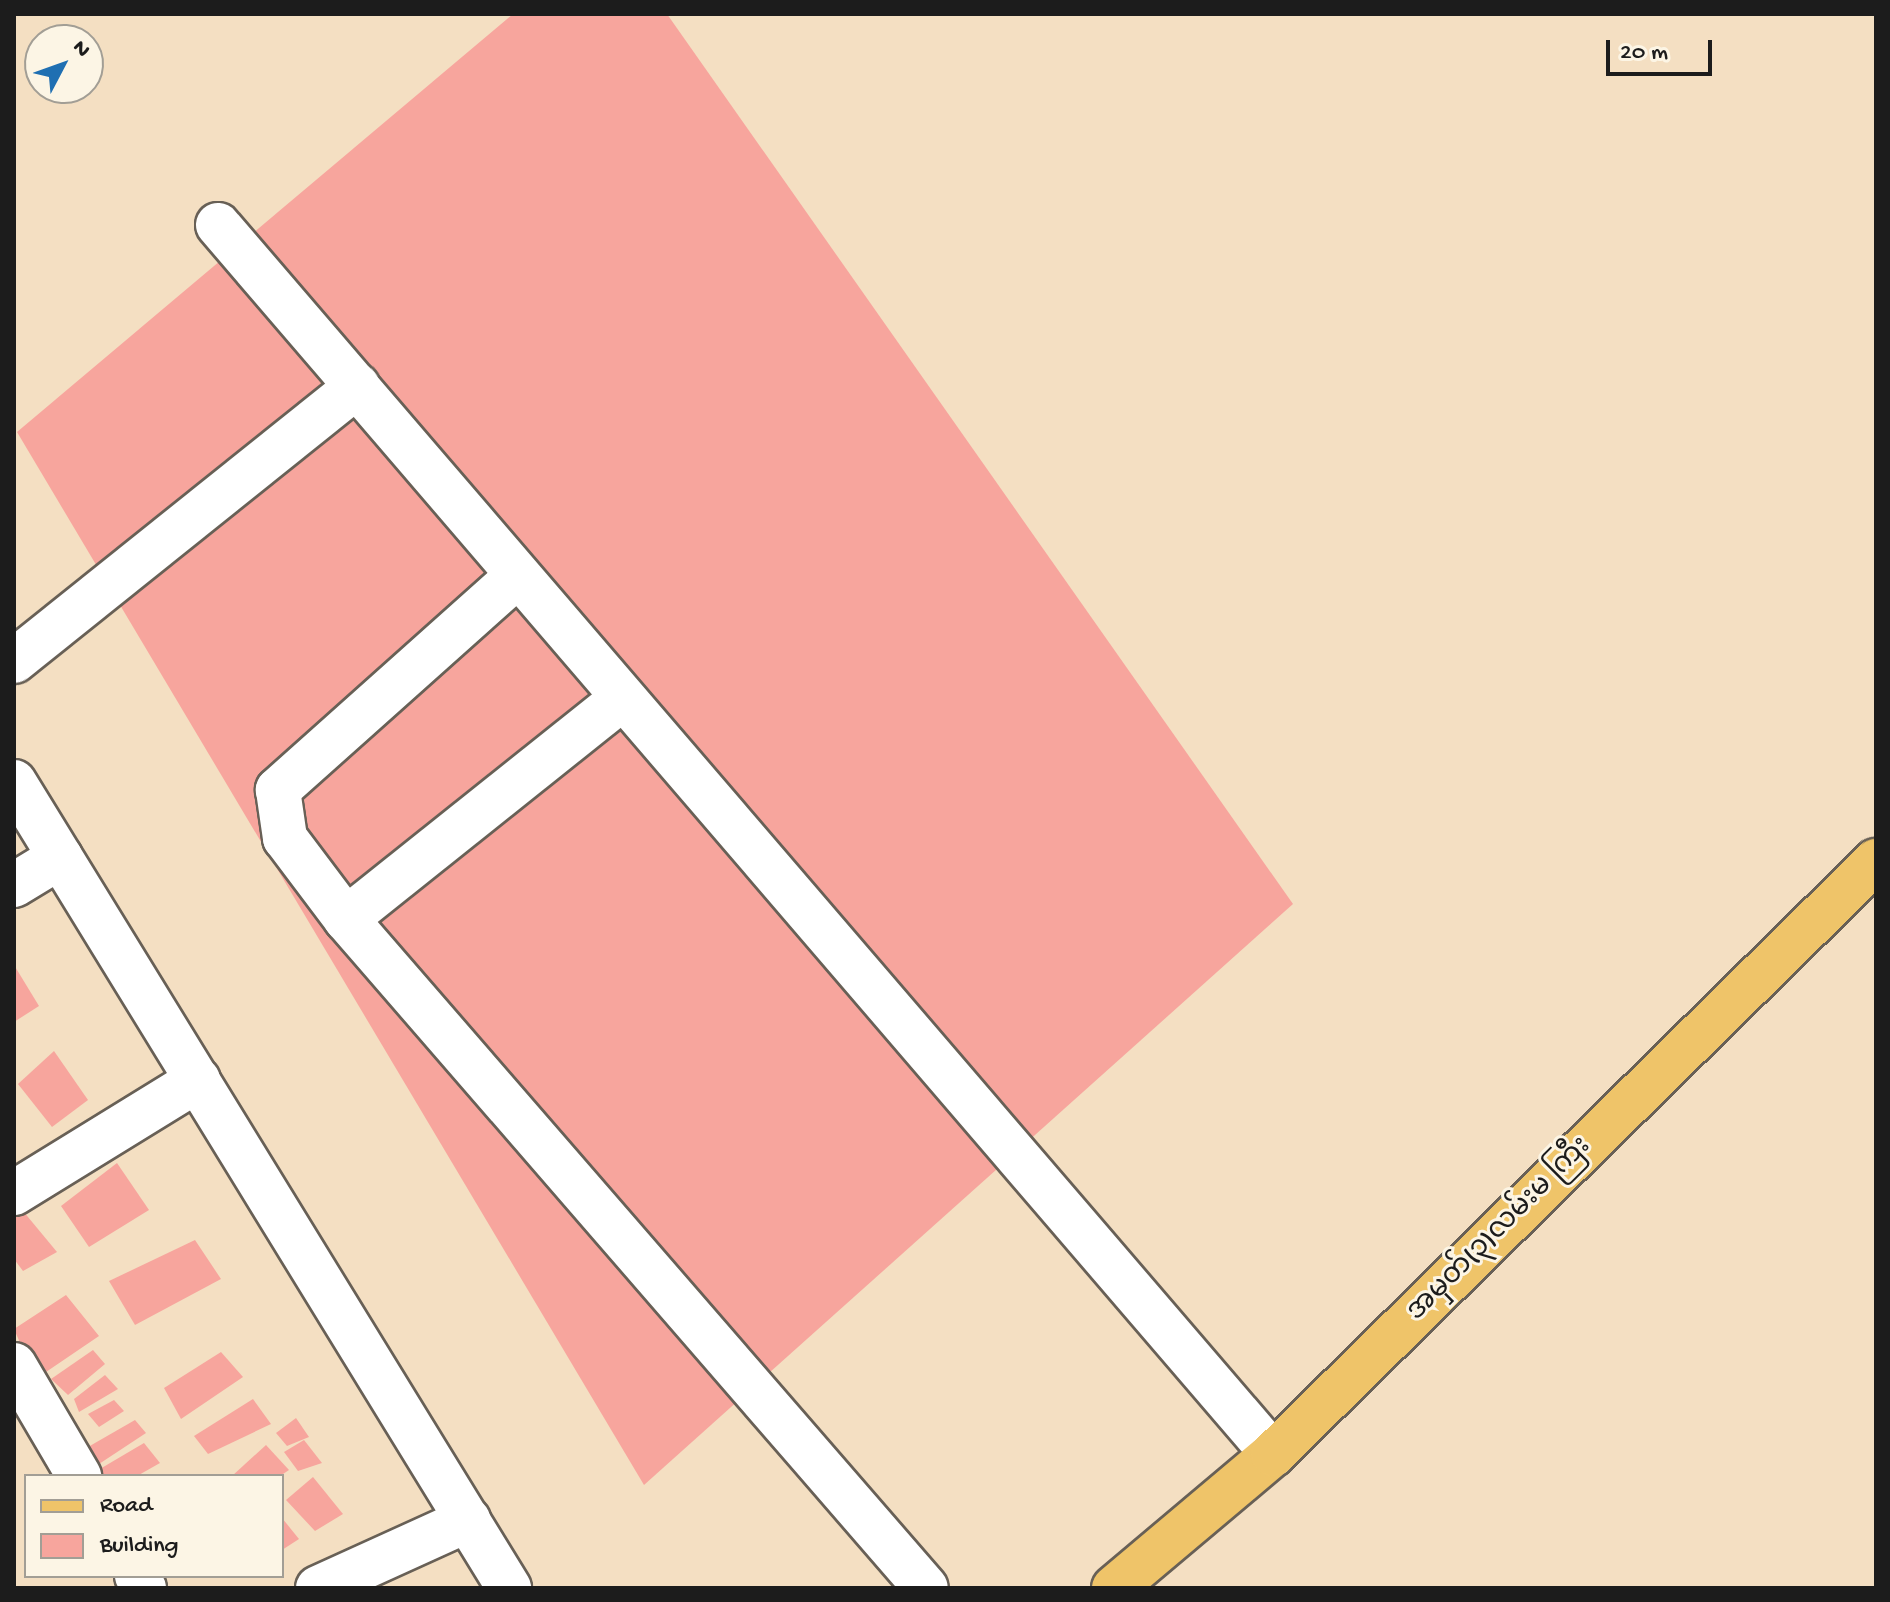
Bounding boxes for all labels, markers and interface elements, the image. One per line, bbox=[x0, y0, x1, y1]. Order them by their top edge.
north arrow bbox=[24, 24, 104, 104]
scale bar bbox=[1610, 24, 1716, 74]
text: N bbox=[66, 36, 95, 64]
text: 20 m bbox=[1620, 39, 1668, 68]
street label: အမှတ်(၃)လမ်းမ ကြီး bbox=[1401, 1131, 1599, 1329]
legend bbox=[24, 1474, 284, 1578]
text: Road bbox=[100, 1492, 152, 1521]
text: Building bbox=[100, 1532, 178, 1561]

